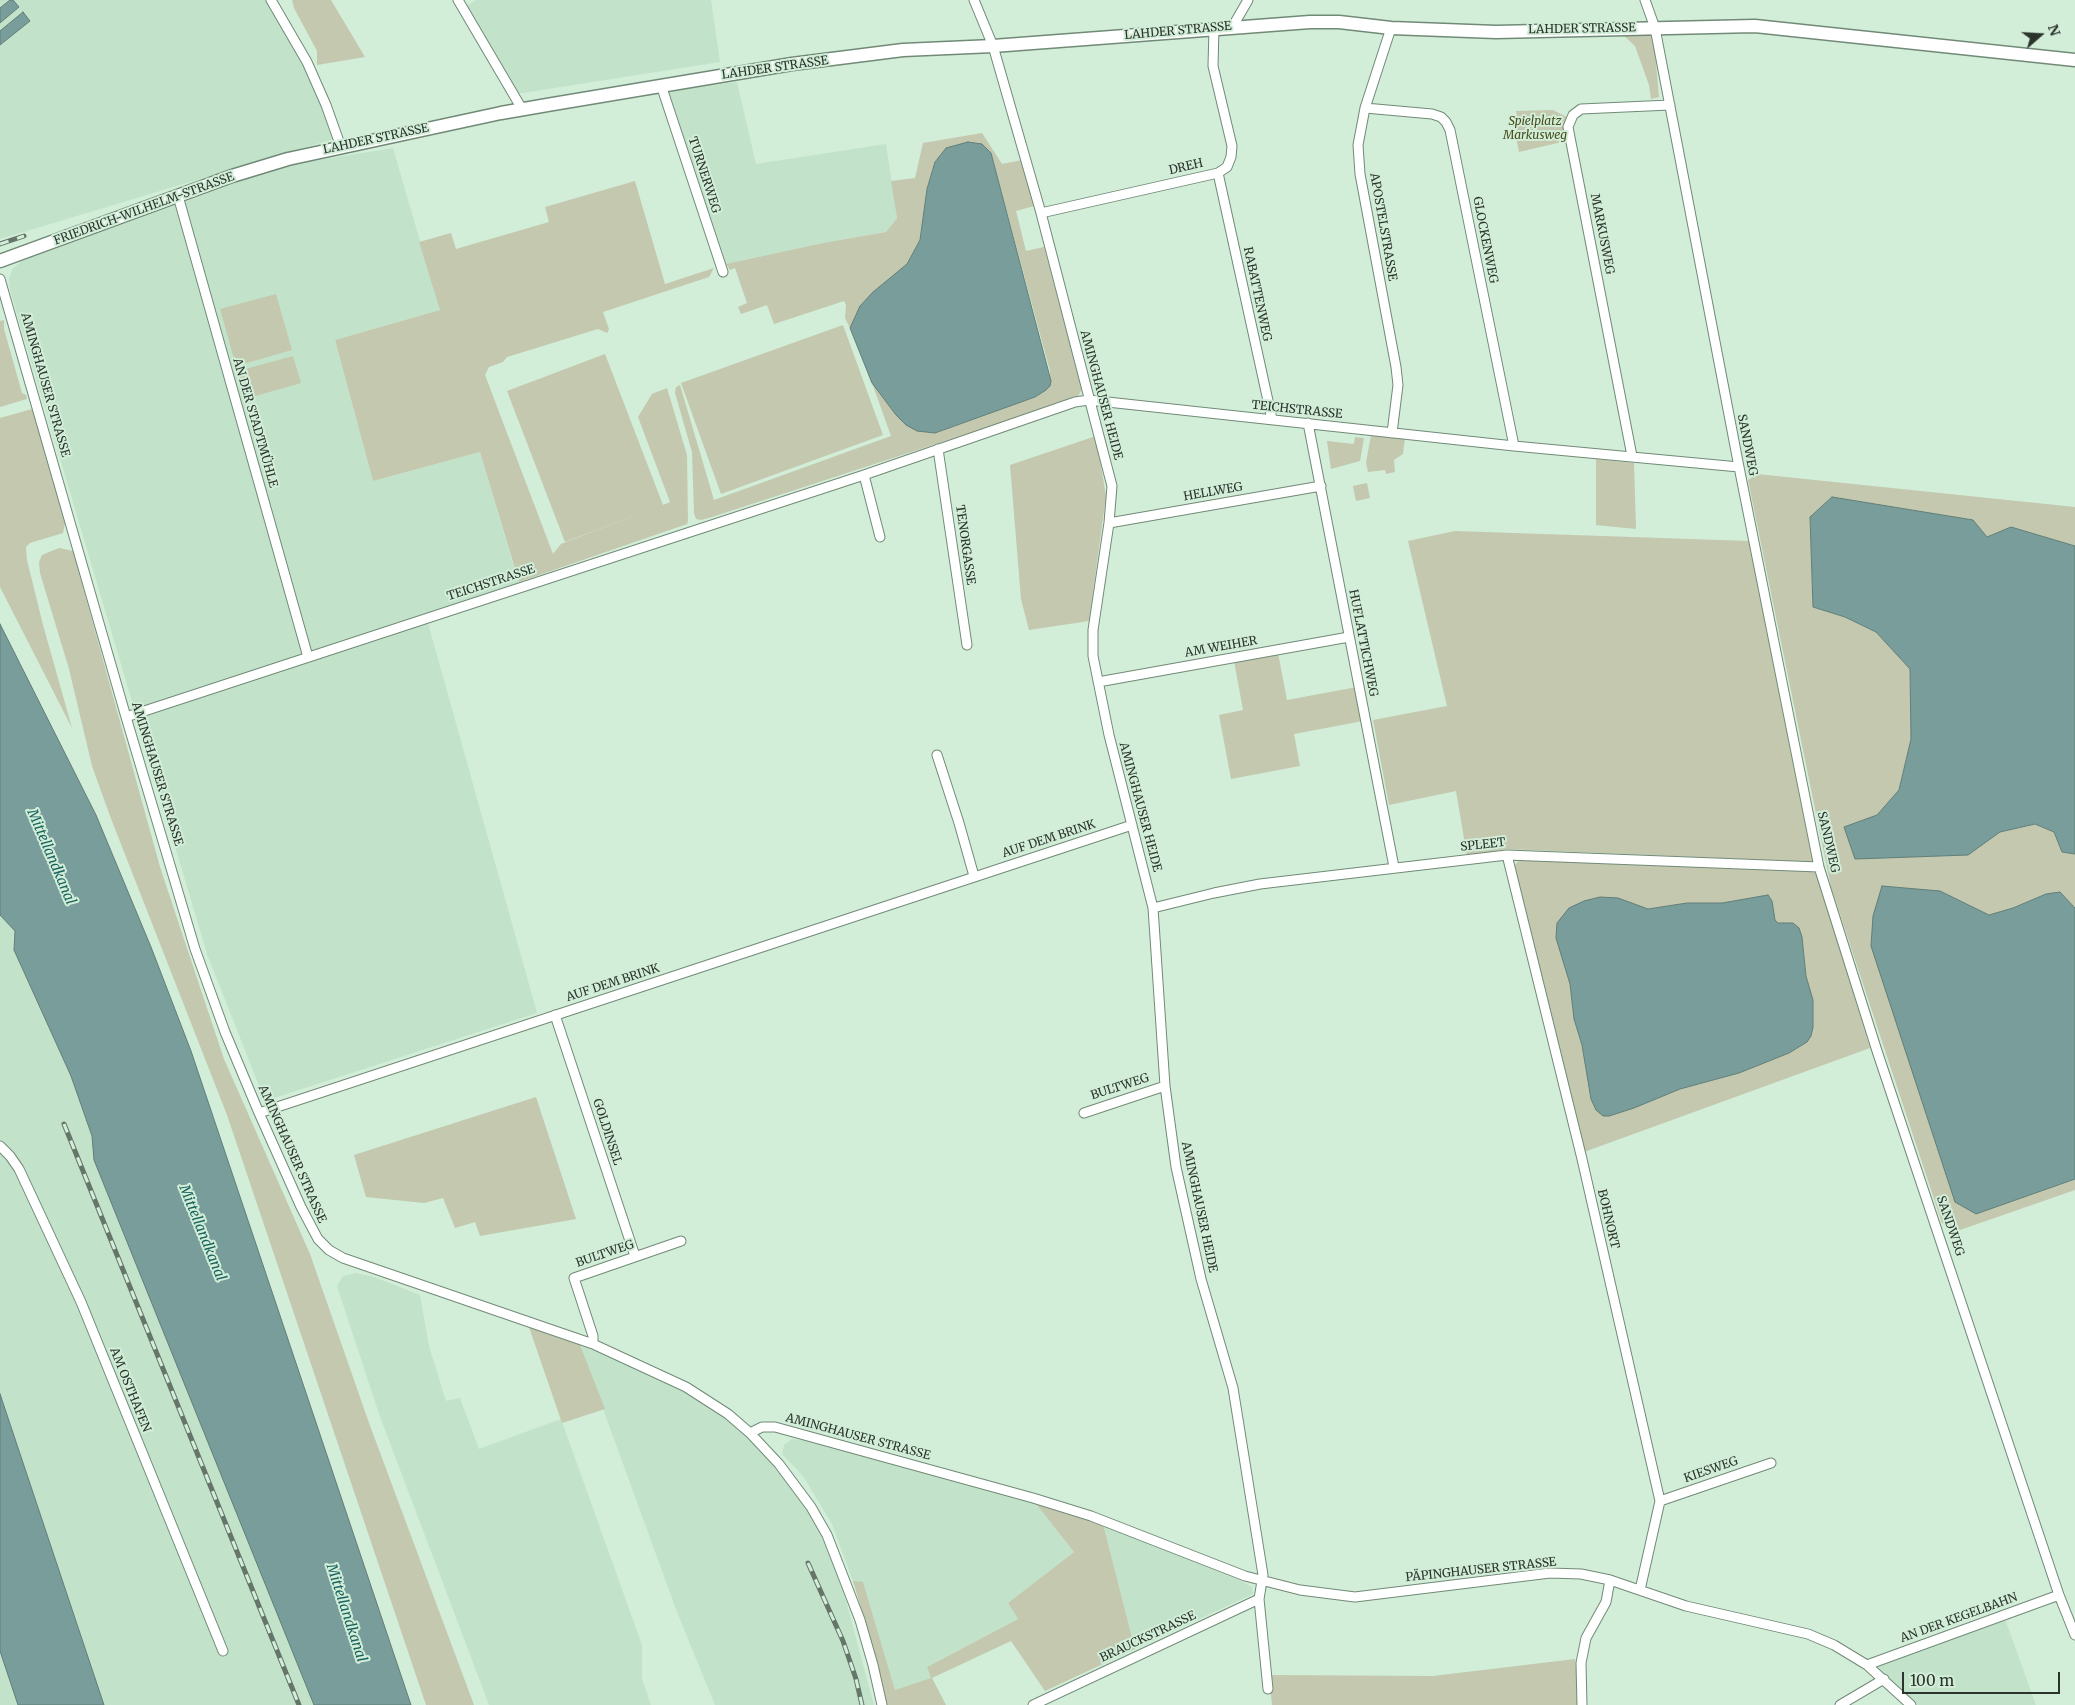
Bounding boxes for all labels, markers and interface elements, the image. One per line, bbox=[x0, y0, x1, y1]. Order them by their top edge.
north arrow bbox=[2015, 10, 2065, 60]
street label: LAHDER STRASSE bbox=[1124, 19, 1232, 43]
street label: LAHDER STRASSE bbox=[1528, 21, 1636, 37]
text: N bbox=[2044, 22, 2064, 38]
street label: LAHDER STRASSE bbox=[721, 53, 829, 83]
park label: Spielplatz Markusweg bbox=[1503, 115, 1567, 143]
street label: LAHDER STRASSE bbox=[322, 121, 430, 157]
street label: TURNERWEG bbox=[685, 135, 723, 215]
street label: DREH bbox=[1168, 156, 1204, 178]
street label: FRIEDRICH-WILHELM-STRASSE bbox=[52, 170, 236, 248]
street label: APOSTELSTRASSE bbox=[1366, 172, 1400, 282]
street label: MARKUSWEG bbox=[1587, 192, 1617, 276]
street label: GLOCKENWEG bbox=[1470, 196, 1500, 284]
street label: RABATTENWEG bbox=[1240, 245, 1274, 343]
street label: AMINGHAUSER STRASSE bbox=[17, 311, 73, 459]
street label: AMINGHAUSER HEIDE bbox=[1077, 329, 1125, 461]
street label: AN DER STADTMÜHLE bbox=[230, 357, 280, 489]
street label: TEICHSTRASSE bbox=[1251, 398, 1343, 422]
street label: SANDWEG bbox=[1734, 413, 1760, 477]
street label: HELLWEG bbox=[1182, 480, 1244, 504]
street label: TENORGASSE bbox=[952, 504, 978, 586]
street label: TEICHSTRASSE bbox=[445, 562, 537, 604]
street label: HUFLATTICHWEG bbox=[1346, 588, 1380, 698]
street label: AM WEIHER bbox=[1184, 634, 1258, 660]
street label: AMINGHAUSER STRASSE bbox=[128, 700, 186, 848]
street label: AMINGHAUSER HEIDE bbox=[1116, 741, 1164, 873]
water label: Mittellandkanal bbox=[23, 807, 79, 907]
street label: SANDWEG bbox=[1814, 810, 1842, 874]
street label: AUF DEM BRINK bbox=[1001, 817, 1097, 861]
street label: SPLEET bbox=[1460, 835, 1506, 855]
street label: AUF DEM BRINK bbox=[565, 961, 661, 1005]
street label: BULTWEG bbox=[1089, 1071, 1151, 1103]
street label: AMINGHAUSER STRASSE bbox=[255, 1083, 329, 1225]
street label: GOLDINSEL bbox=[589, 1097, 625, 1167]
street label: AMINGHAUSER HEIDE bbox=[1178, 1140, 1220, 1274]
water label: Mittellandkanal bbox=[175, 1182, 229, 1284]
street label: BOHNORT bbox=[1594, 1188, 1622, 1250]
street label: SANDWEG bbox=[1933, 1194, 1967, 1258]
street label: BULTWEG bbox=[574, 1237, 636, 1271]
street label: AM OSTHAFEN bbox=[106, 1346, 154, 1434]
street label: AMINGHAUSER STRASSE bbox=[784, 1411, 932, 1463]
street label: KIESWEG bbox=[1682, 1454, 1740, 1486]
street label: PÄPINGHAUSER STRASSE bbox=[1405, 1555, 1557, 1585]
water label: Mittellandkanal bbox=[322, 1562, 370, 1664]
street label: AN DER KEGELBAHN bbox=[1898, 1590, 2020, 1646]
street label: BRAUCKSTRASSE bbox=[1098, 1608, 1198, 1666]
scale bar bbox=[1905, 1662, 2062, 1694]
text: 100 m bbox=[1910, 1671, 1954, 1690]

